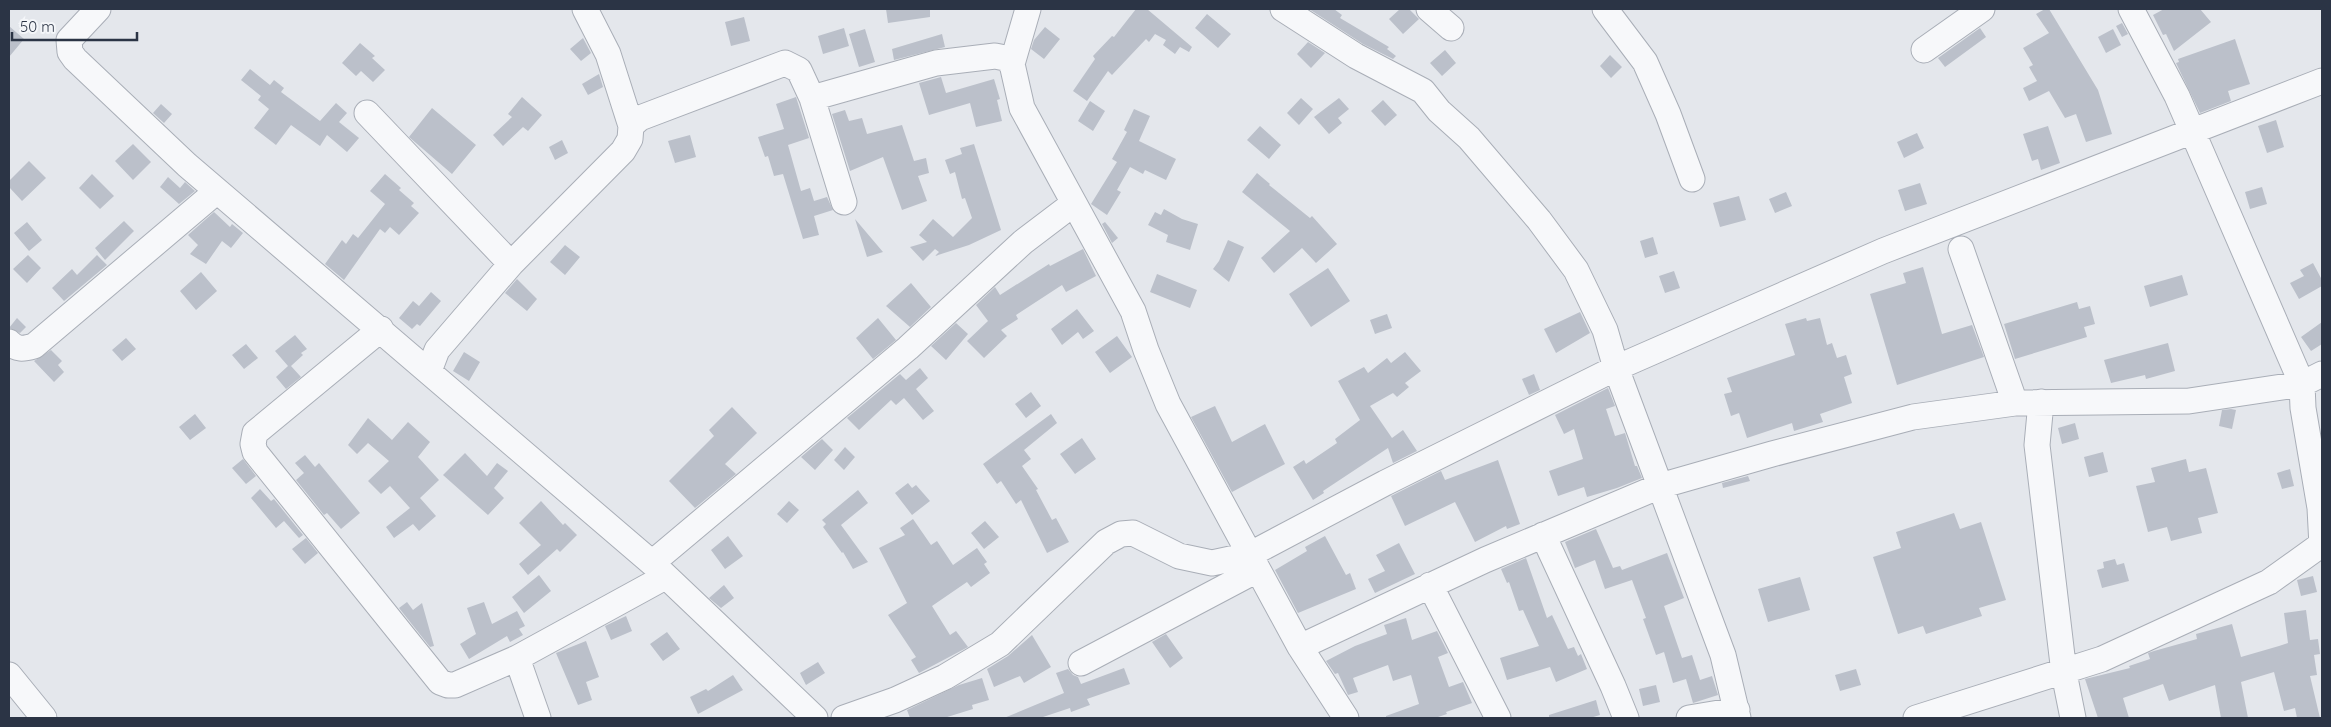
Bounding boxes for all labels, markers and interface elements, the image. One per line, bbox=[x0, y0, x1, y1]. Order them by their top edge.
scale bar bbox=[12, 10, 138, 42]
text: 50 m bbox=[20, 17, 55, 36]

